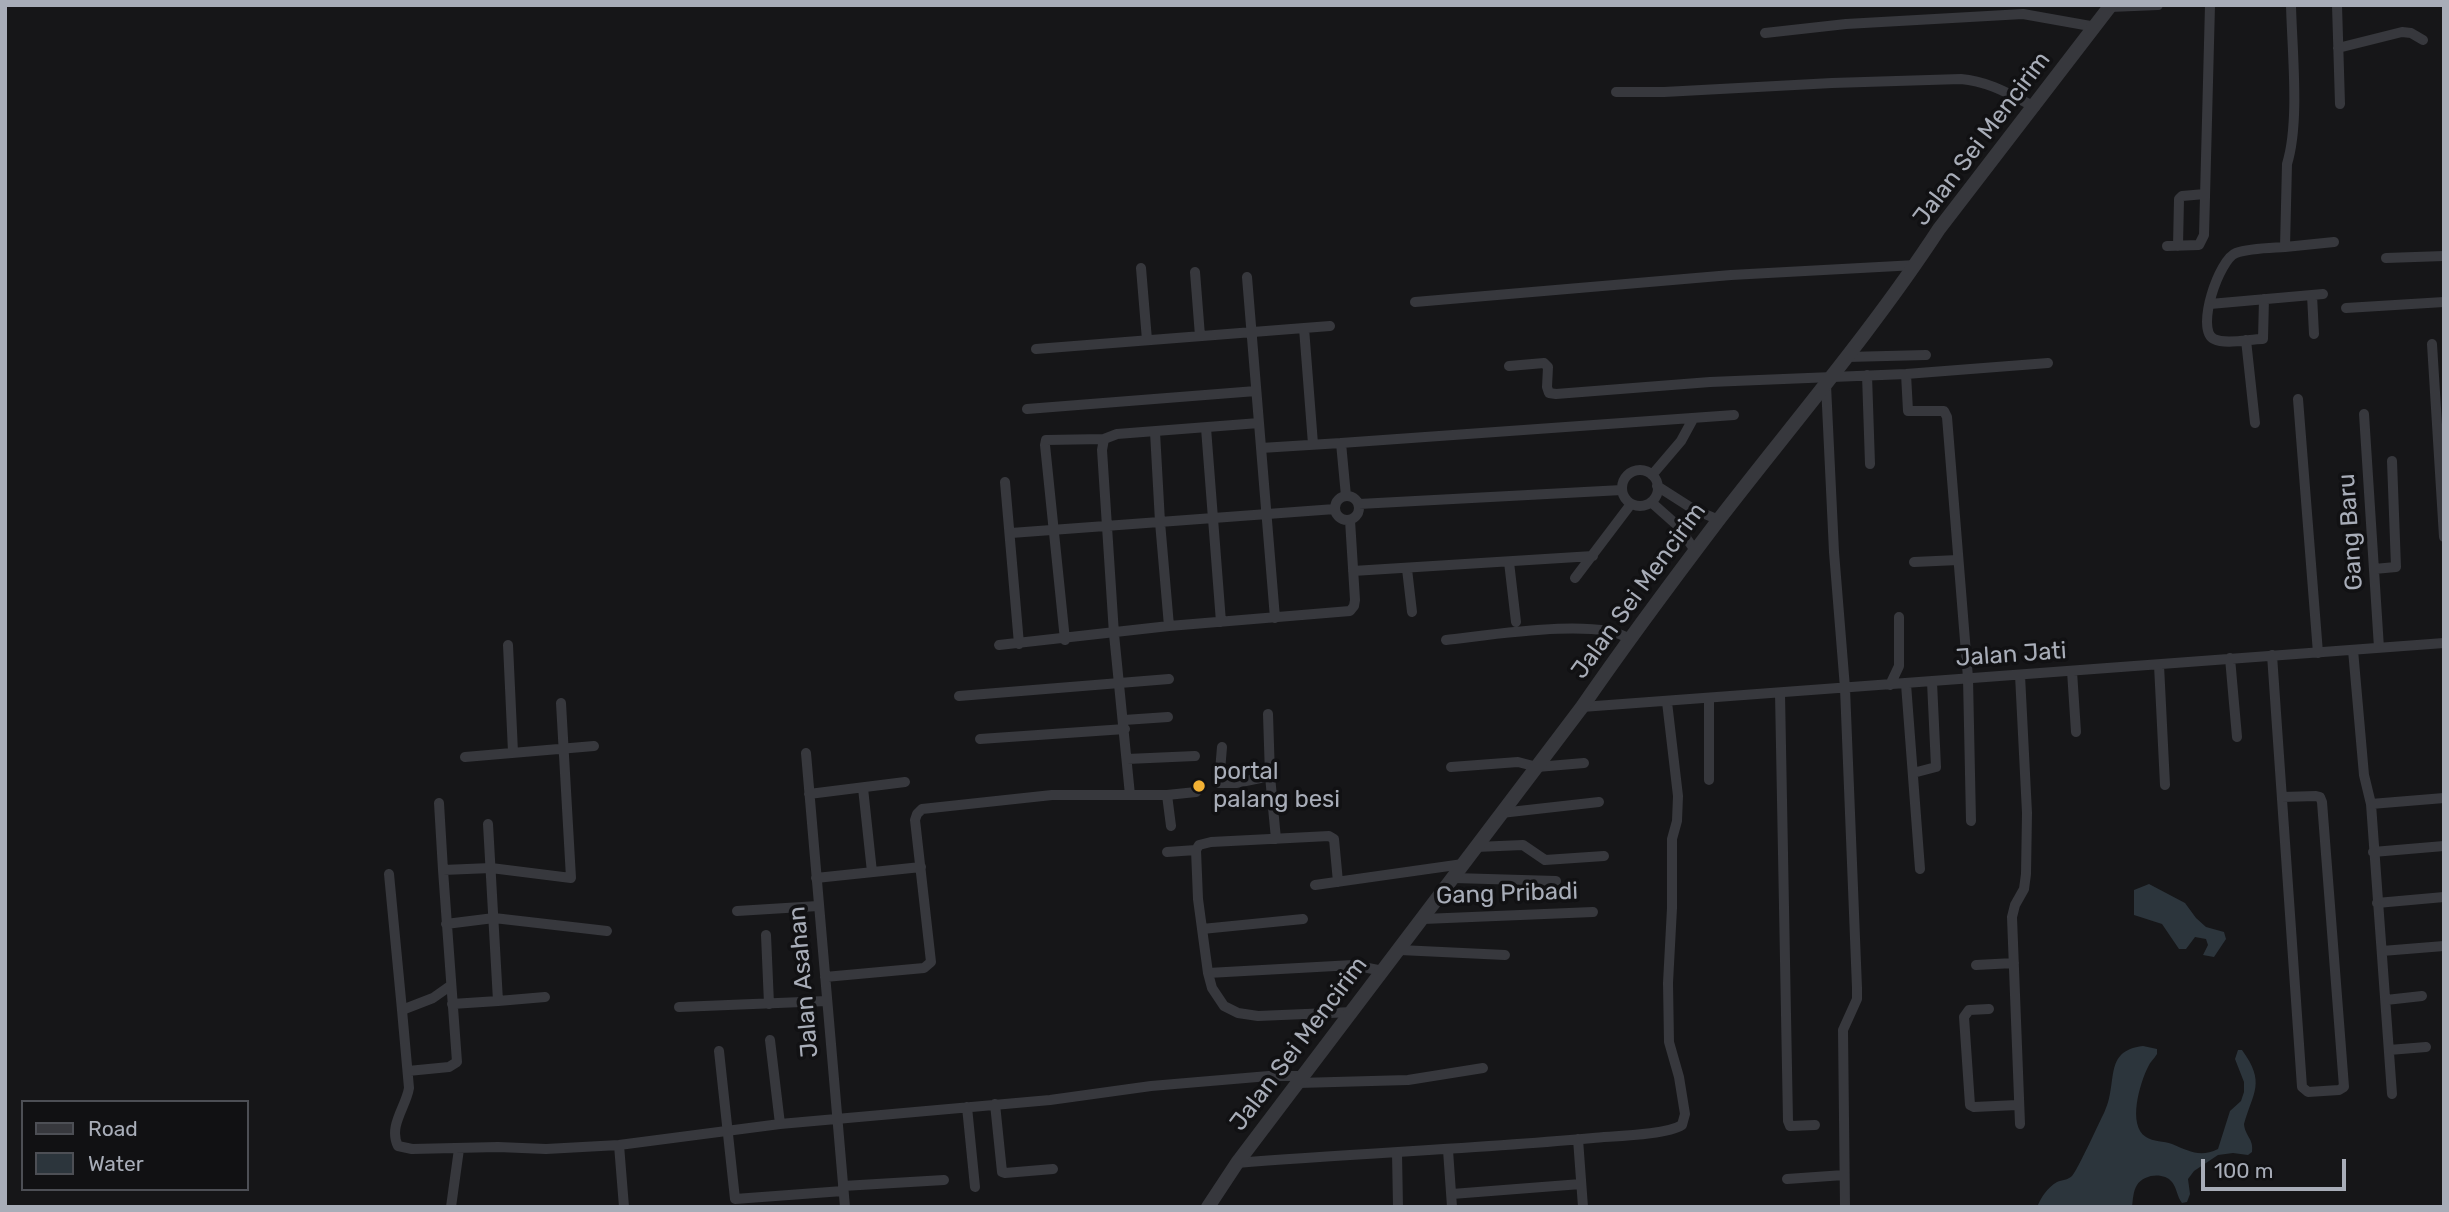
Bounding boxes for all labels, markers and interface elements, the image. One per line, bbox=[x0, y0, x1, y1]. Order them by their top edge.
street label: Jalan Sei Mencirim bbox=[1907, 46, 2057, 232]
street label: Gang Baru bbox=[2333, 473, 2369, 591]
street label: Jalan Sei Mencirim bbox=[1566, 497, 1712, 685]
street label: Jalan Jati bbox=[1954, 637, 2068, 673]
place label: portal palang besi bbox=[1213, 758, 1340, 814]
marker: portal palang besi bbox=[1191, 778, 1207, 794]
street label: Gang Pribadi bbox=[1435, 877, 1579, 911]
street label: Jalan Asahan bbox=[783, 905, 825, 1059]
street label: Jalan Sei Mencirim bbox=[1224, 951, 1374, 1137]
legend bbox=[21, 1100, 248, 1191]
text: Road bbox=[88, 1116, 138, 1141]
scale bar bbox=[2204, 1146, 2349, 1190]
text: Water bbox=[88, 1151, 144, 1176]
text: 100 m bbox=[2214, 1158, 2273, 1183]

